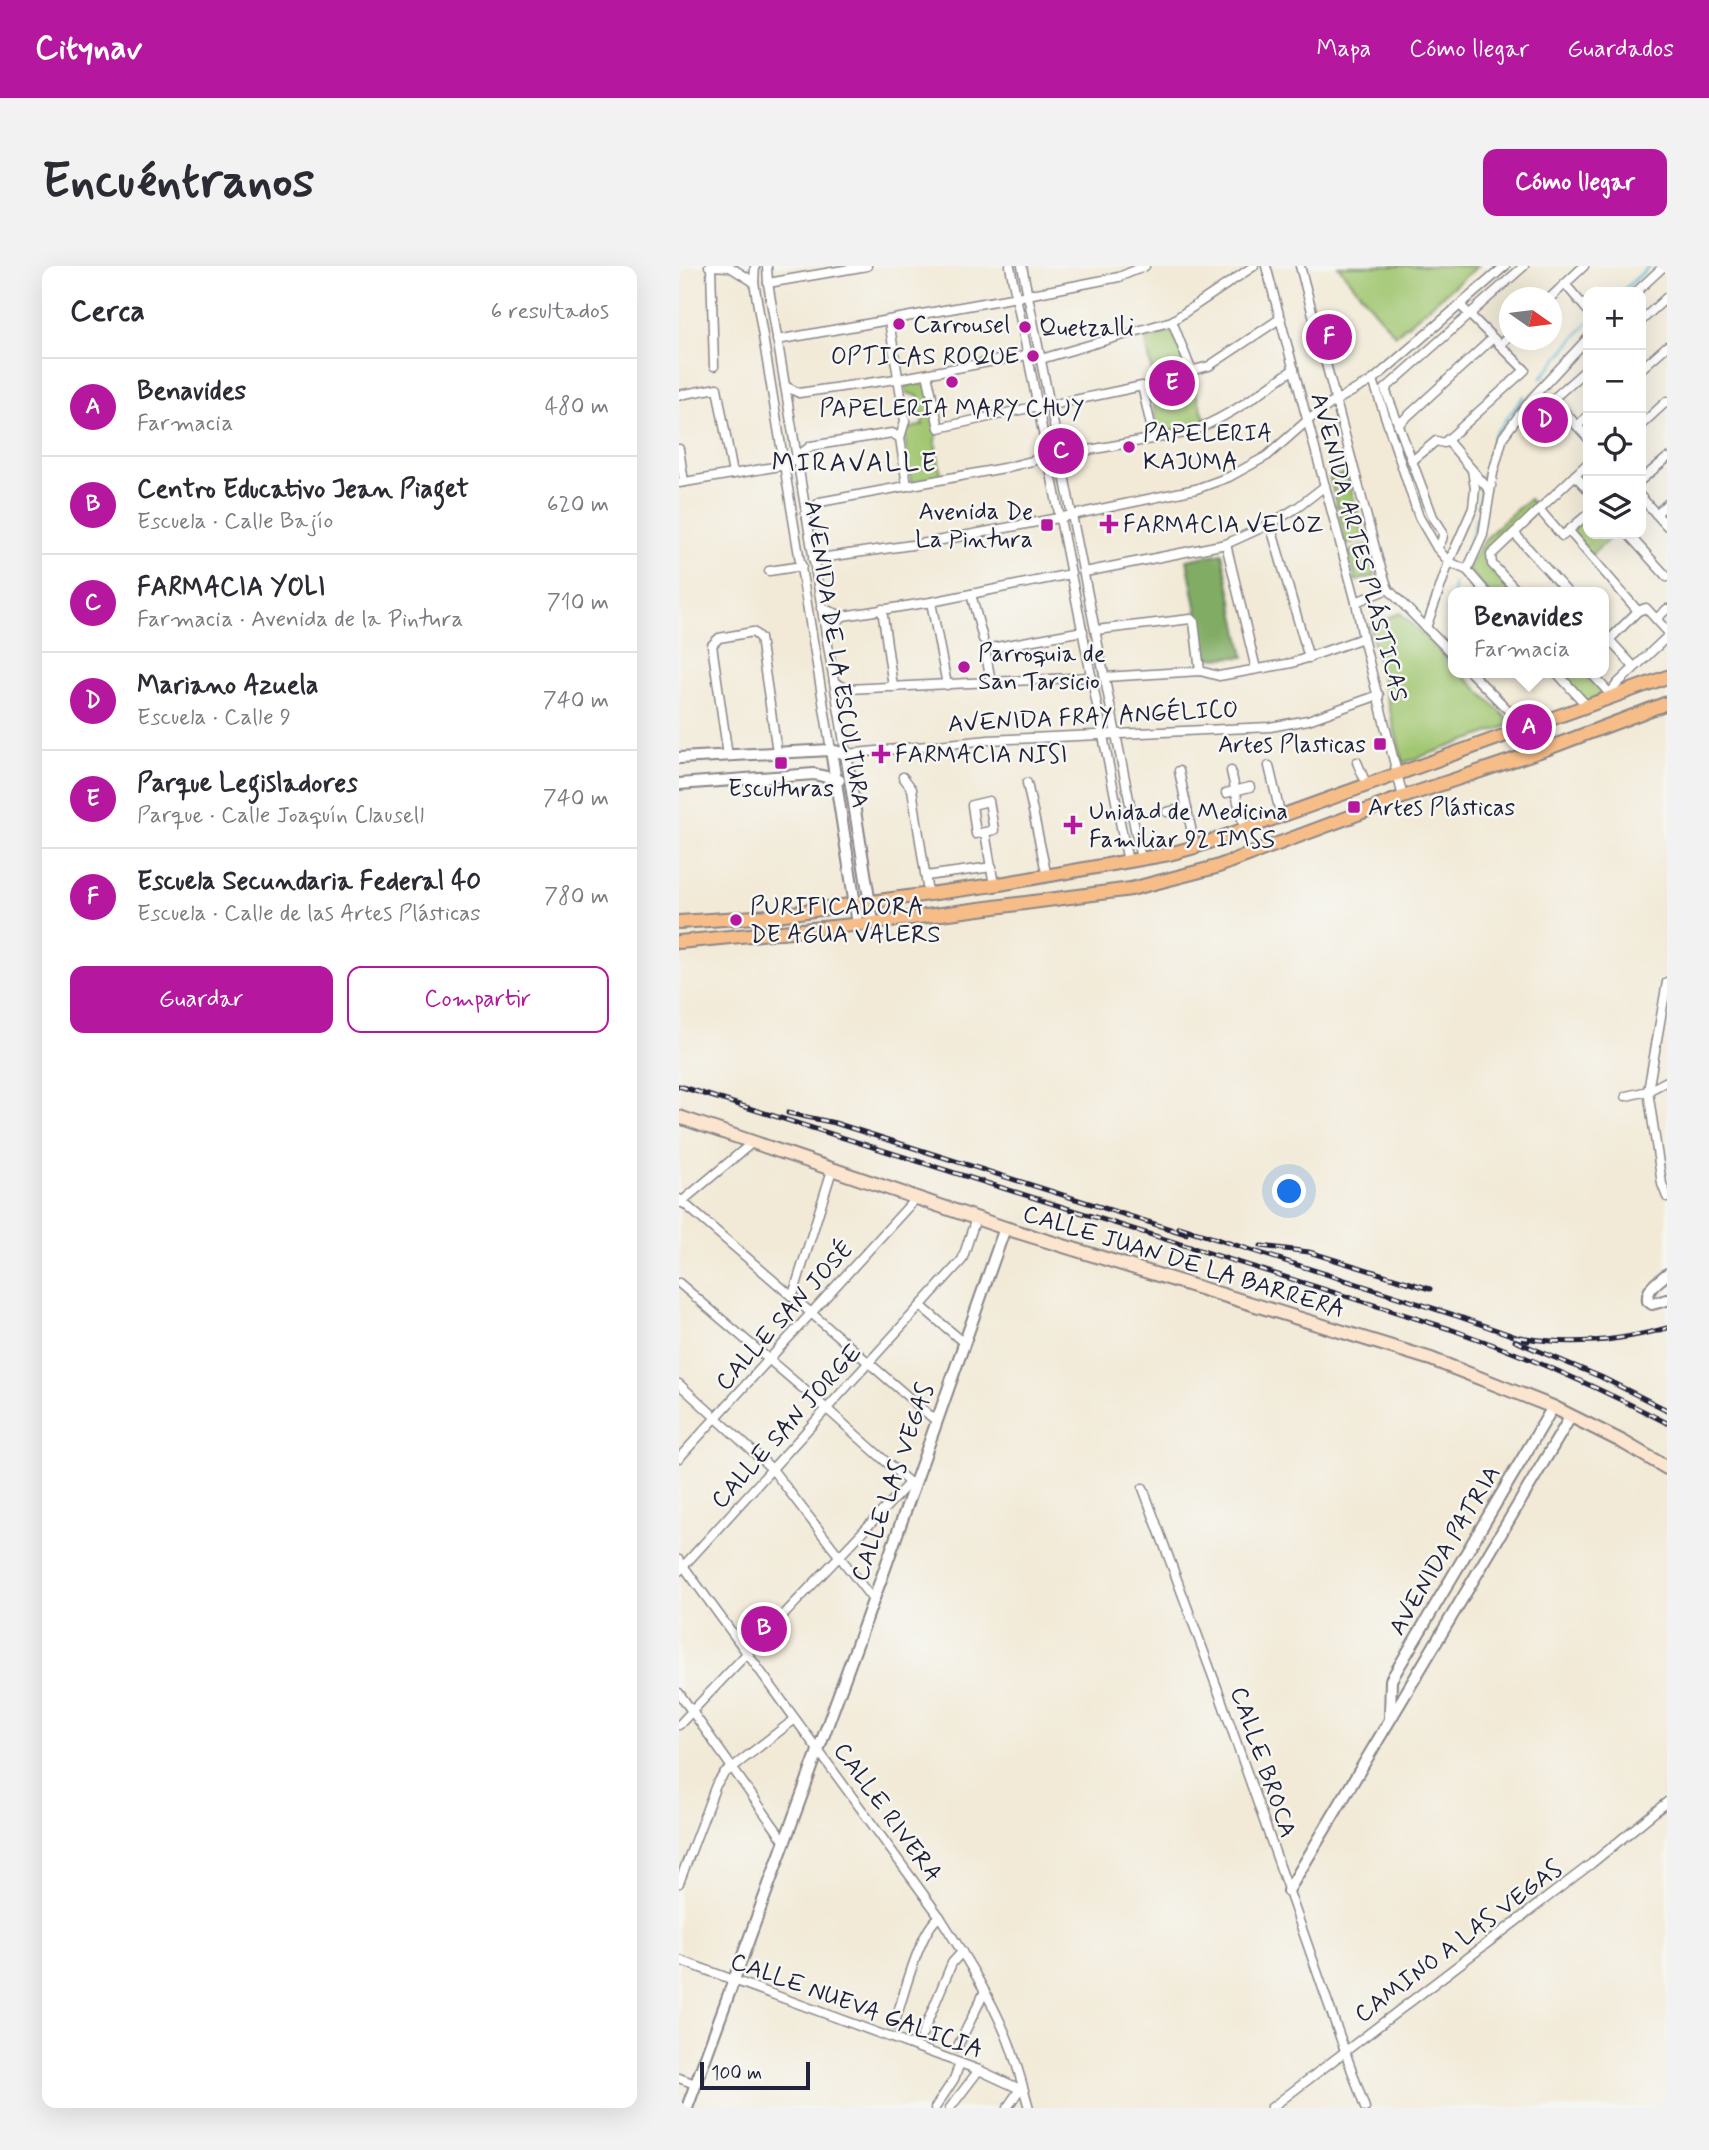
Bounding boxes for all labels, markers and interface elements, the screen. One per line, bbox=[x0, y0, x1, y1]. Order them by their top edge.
text: Citynav bbox=[35, 27, 142, 71]
text: Mapa bbox=[1316, 34, 1371, 65]
text: Cómo llegar bbox=[1409, 34, 1529, 65]
text: Guardados bbox=[1567, 34, 1674, 65]
button: Cómo llegar bbox=[1483, 149, 1667, 216]
text: Encuéntranos bbox=[42, 150, 314, 215]
north arrow bbox=[1499, 287, 1562, 350]
map controls bbox=[1583, 287, 1646, 539]
button: + bbox=[1583, 287, 1646, 350]
text: Cerca bbox=[70, 292, 145, 331]
text: 6 resultados bbox=[491, 297, 609, 327]
place label: Carrousel bbox=[913, 310, 1010, 341]
pin: F bbox=[1306, 311, 1352, 363]
place label: Quetzalli bbox=[1039, 313, 1134, 344]
marker: Carrousel bbox=[891, 316, 907, 332]
marker: Quetzalli bbox=[1017, 319, 1033, 335]
place label: OPTICAS ROQUE bbox=[831, 342, 1019, 373]
marker: OPTICAS ROQUE bbox=[1025, 348, 1041, 364]
button: − bbox=[1583, 350, 1646, 413]
pin: E bbox=[1149, 357, 1195, 409]
marker: PAPELERIA MARY CHUY bbox=[944, 374, 960, 390]
text: Benavides bbox=[137, 375, 246, 409]
street label: AVENIDA ARTES PLÁSTICAS bbox=[1302, 389, 1416, 705]
text: A bbox=[85, 392, 101, 422]
text: 480 m bbox=[545, 392, 609, 422]
place label: PAPELERIA MARY CHUY bbox=[820, 394, 1084, 425]
pin: D bbox=[1522, 394, 1568, 446]
text: Farmacia bbox=[137, 409, 233, 439]
button: locate bbox=[1583, 413, 1646, 476]
place label: PAPELERIA KAJUMA bbox=[1143, 419, 1272, 478]
pin: C bbox=[1038, 425, 1084, 477]
marker: PAPELERIA KAJUMA bbox=[1121, 439, 1137, 455]
district label: MIRAVALLE bbox=[772, 447, 938, 481]
text: Centro Educativo Jean Piaget bbox=[137, 473, 469, 507]
button: layers bbox=[1583, 476, 1646, 539]
text: B bbox=[86, 490, 100, 520]
text: 620 m bbox=[547, 490, 609, 520]
place label: Avenida De La Pintura bbox=[915, 497, 1033, 556]
street label: AVENIDA DE LA ESCULTURA bbox=[796, 498, 875, 810]
text: Escuela · Calle Bajío bbox=[137, 507, 333, 537]
place label: FARMACIA VELOZ bbox=[1123, 510, 1323, 541]
marker: FARMACIA VELOZ bbox=[1101, 516, 1117, 532]
marker: Avenida De La Pintura bbox=[1039, 517, 1055, 533]
text: FARMACIA YOLI bbox=[137, 571, 326, 605]
popup bbox=[1448, 587, 1609, 678]
text: C bbox=[85, 588, 101, 618]
text: 710 m bbox=[547, 588, 609, 618]
text: Benavides bbox=[1474, 601, 1583, 635]
text: Farmacia · Avenida de la Pintura bbox=[137, 605, 463, 635]
text: Farmacia bbox=[1474, 635, 1570, 665]
place label: Parroquia de San Tarsicio bbox=[978, 639, 1106, 698]
marker: Parroquia de San Tarsicio bbox=[956, 659, 972, 675]
text: Mariano Azuela bbox=[137, 669, 319, 703]
text: D bbox=[85, 686, 101, 716]
text: 740 m bbox=[543, 686, 609, 716]
street label: AVENIDA FRAY ANGÉLICO bbox=[947, 692, 1239, 741]
pin: A bbox=[1506, 701, 1552, 753]
text: Escuela · Calle 9 bbox=[137, 703, 291, 733]
place label: Artes Plasticas bbox=[1218, 730, 1366, 761]
marker: Artes Plasticas bbox=[1372, 736, 1388, 752]
place label: FARMACIA NISI bbox=[895, 740, 1067, 771]
marker: FARMACIA NISI bbox=[873, 746, 889, 762]
marker: Esculturas bbox=[773, 755, 789, 771]
text: Parque Legisladores bbox=[137, 767, 358, 801]
place label: Esculturas bbox=[728, 774, 834, 805]
text: E bbox=[86, 784, 100, 814]
text: 740 m bbox=[543, 784, 609, 814]
place label: Artes Plásticas bbox=[1368, 793, 1515, 824]
place label: Unidad de Medicina Familiar 92 IMSS bbox=[1089, 797, 1288, 856]
marker: Artes Plásticas bbox=[1346, 799, 1362, 815]
text: Parque · Calle Joaquín Clausell bbox=[137, 801, 424, 831]
marker: Unidad de Medicina Familiar 92 IMSS bbox=[1063, 815, 1083, 835]
text: Escuela Secundaria Federal 40 bbox=[137, 865, 481, 899]
text: F bbox=[87, 882, 99, 912]
text: 780 m bbox=[544, 882, 609, 912]
place label: PURIFICADORA DE AGUA VALERS bbox=[750, 892, 941, 951]
text: Escuela · Calle de las Artes Plásticas bbox=[137, 899, 481, 929]
marker: PURIFICADORA DE AGUA VALERS bbox=[728, 912, 744, 928]
button: Guardar bbox=[70, 966, 333, 1033]
button: Compartir bbox=[347, 966, 609, 1033]
your location bbox=[1272, 1174, 1306, 1208]
street label: CALLE JUAN DE LA BARRERA bbox=[1019, 1199, 1348, 1326]
street label: CALLE SAN JOSÉ bbox=[708, 1233, 861, 1398]
street label: CALLE SAN JORGE bbox=[705, 1338, 869, 1516]
street label: CALLE LAS VEGAS bbox=[845, 1379, 942, 1586]
street label: AVENIDA PATRIA bbox=[1382, 1460, 1508, 1641]
pin: B bbox=[741, 1603, 787, 1655]
street label: CALLE BROCA bbox=[1222, 1683, 1303, 1842]
street label: CALLE RIVERA bbox=[826, 1737, 948, 1889]
street label: CAMINO A LAS VEGAS bbox=[1349, 1854, 1569, 2030]
street label: CALLE NUEVA GALICIA bbox=[726, 1946, 987, 2067]
scale bar bbox=[700, 2059, 810, 2091]
text: 100 m bbox=[711, 2061, 762, 2086]

